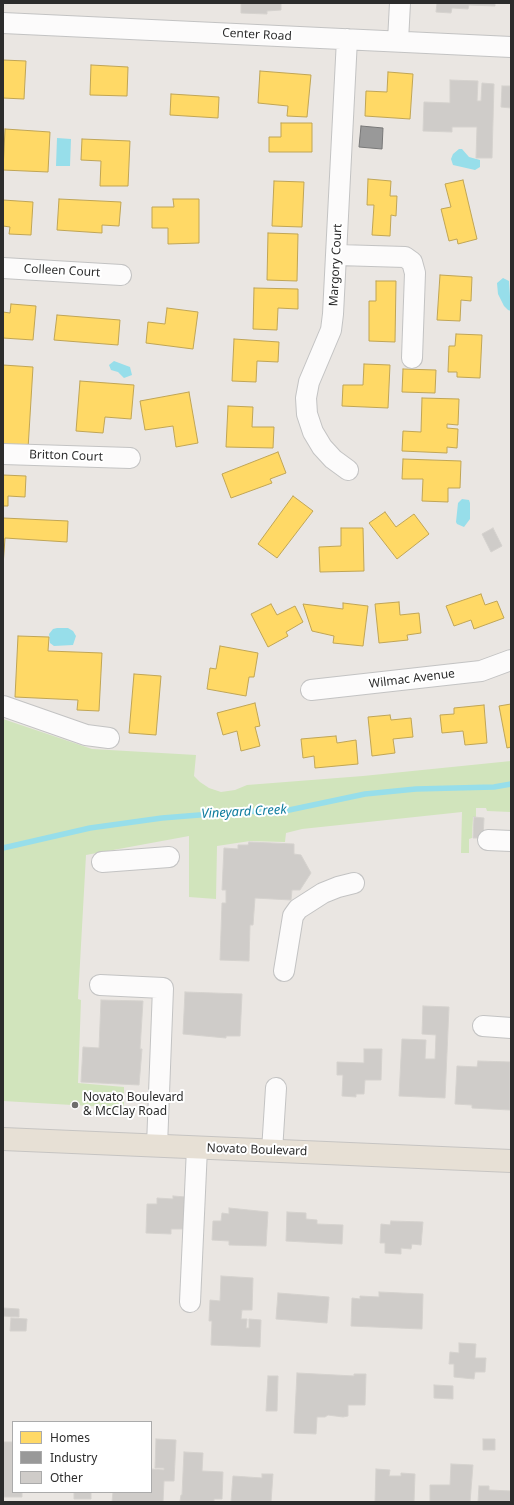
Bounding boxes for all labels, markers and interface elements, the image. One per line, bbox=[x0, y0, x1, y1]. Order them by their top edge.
street label: Center Road bbox=[222, 26, 292, 44]
street label: Margory Court bbox=[327, 223, 345, 307]
street label: Colleen Court bbox=[23, 262, 101, 280]
street label: Britton Court bbox=[29, 448, 103, 464]
street label: Wilmac Avenue bbox=[368, 667, 456, 691]
water label: Vineyard Creek bbox=[201, 802, 287, 822]
place label: Novato Boulevard & McClay Road bbox=[83, 1091, 184, 1119]
marker: Novato Boulevard & McClay Road bbox=[70, 1100, 80, 1110]
street label: Novato Boulevard bbox=[206, 1141, 308, 1159]
legend bbox=[12, 1421, 152, 1493]
text: Homes bbox=[50, 1429, 90, 1446]
text: Industry bbox=[50, 1449, 97, 1466]
text: Other bbox=[50, 1469, 83, 1486]

